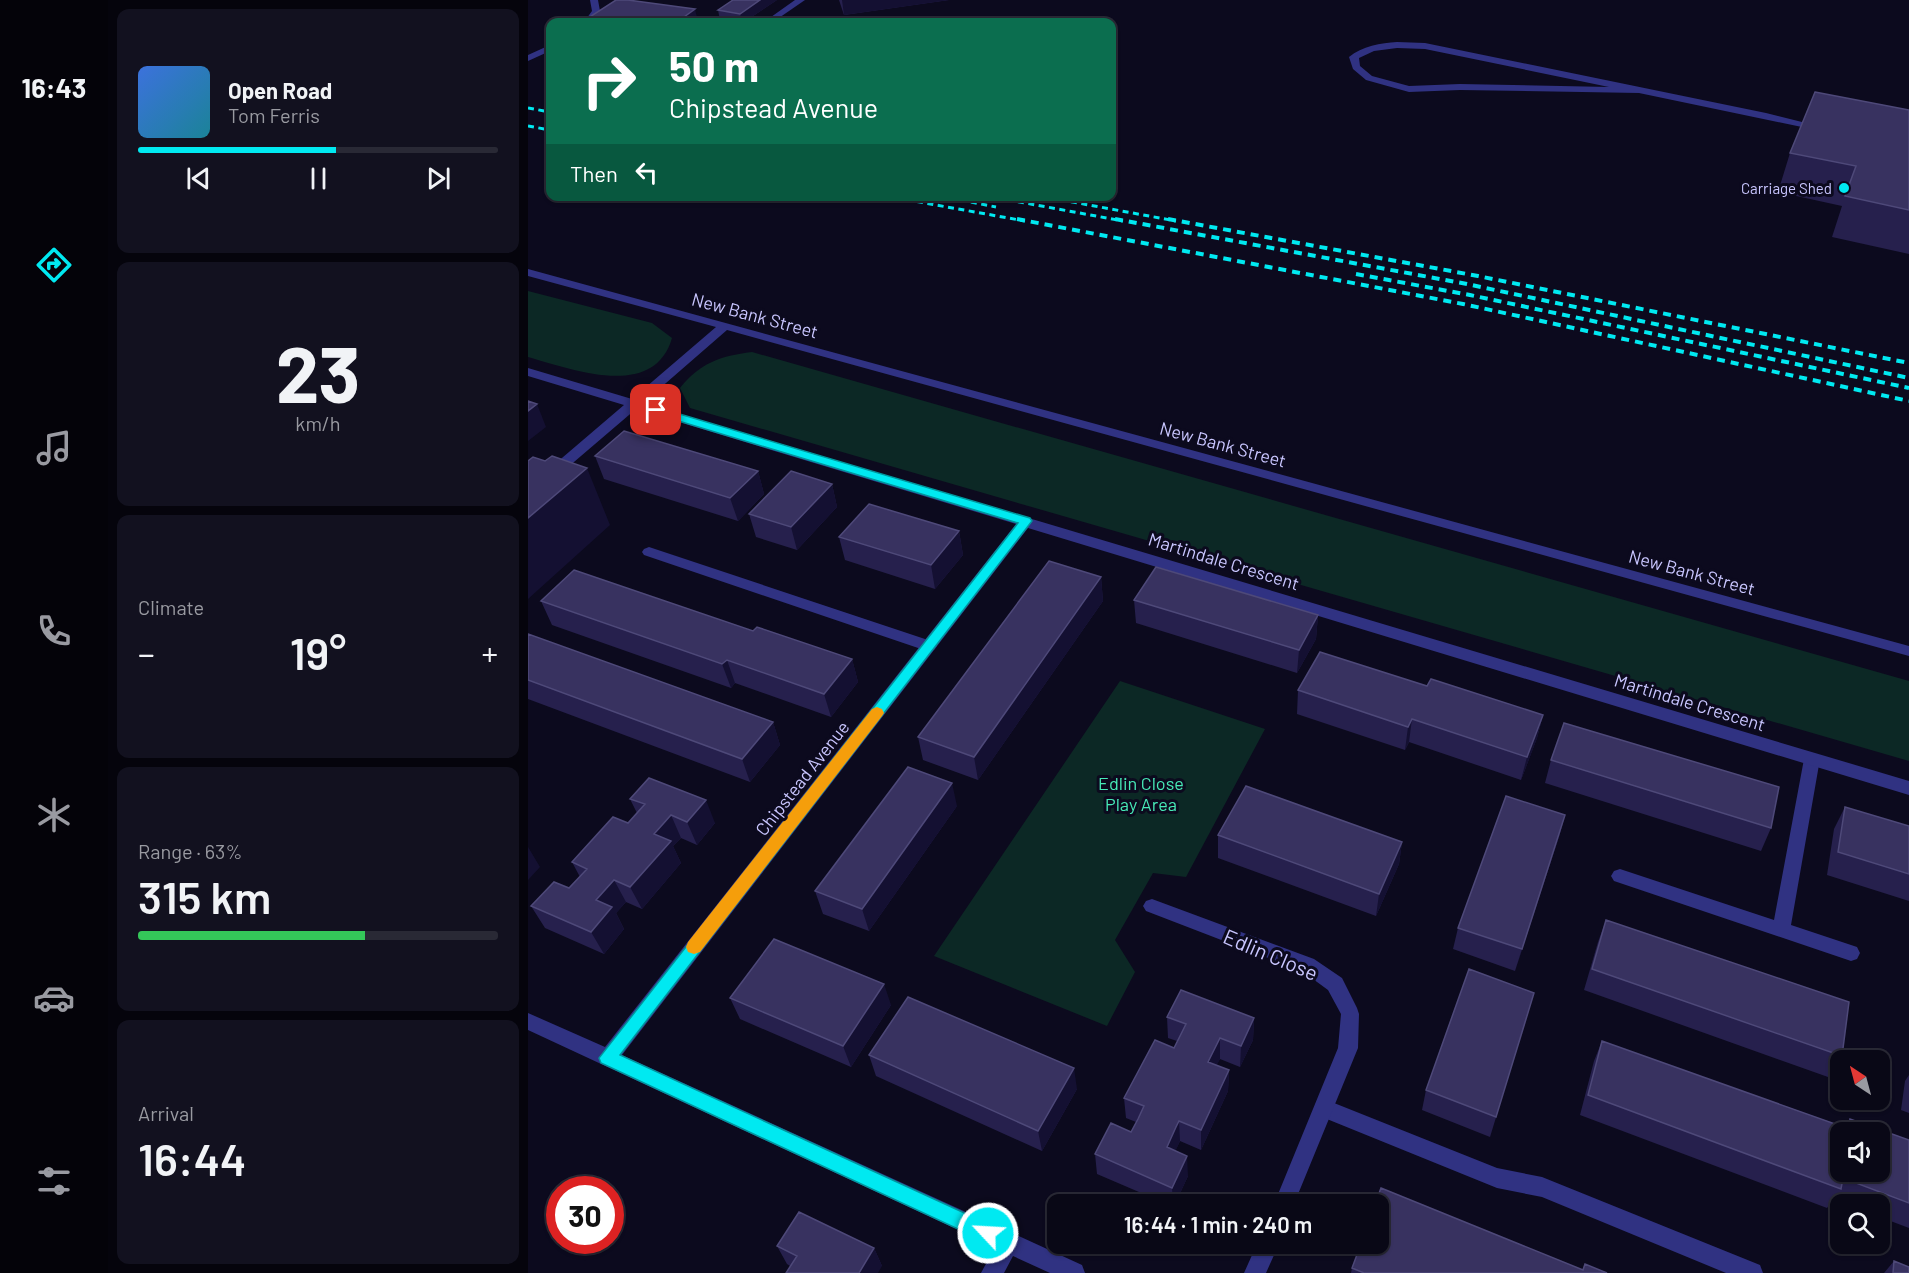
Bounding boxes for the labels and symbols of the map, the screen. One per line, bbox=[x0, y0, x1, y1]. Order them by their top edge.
place label: Carriage Shed bbox=[1741, 179, 1832, 197]
marker: Carriage Shed bbox=[1837, 181, 1851, 195]
street label: New Bank Street bbox=[689, 288, 821, 342]
pin bbox=[630, 384, 681, 435]
street label: New Bank Street bbox=[1157, 417, 1289, 471]
street label: Martindale Crescent bbox=[1146, 528, 1302, 594]
street label: New Bank Street bbox=[1626, 545, 1758, 599]
street label: Martindale Crescent bbox=[1612, 669, 1768, 735]
street label: Chipstead Avenue bbox=[750, 716, 854, 840]
park label: Edlin Close Play Area bbox=[1098, 772, 1184, 815]
street label: Edlin Close bbox=[1220, 923, 1322, 985]
north arrow bbox=[1830, 1050, 1890, 1110]
speed limit sign: 30 bbox=[546, 1176, 624, 1254]
position arrow bbox=[956, 1201, 1020, 1265]

